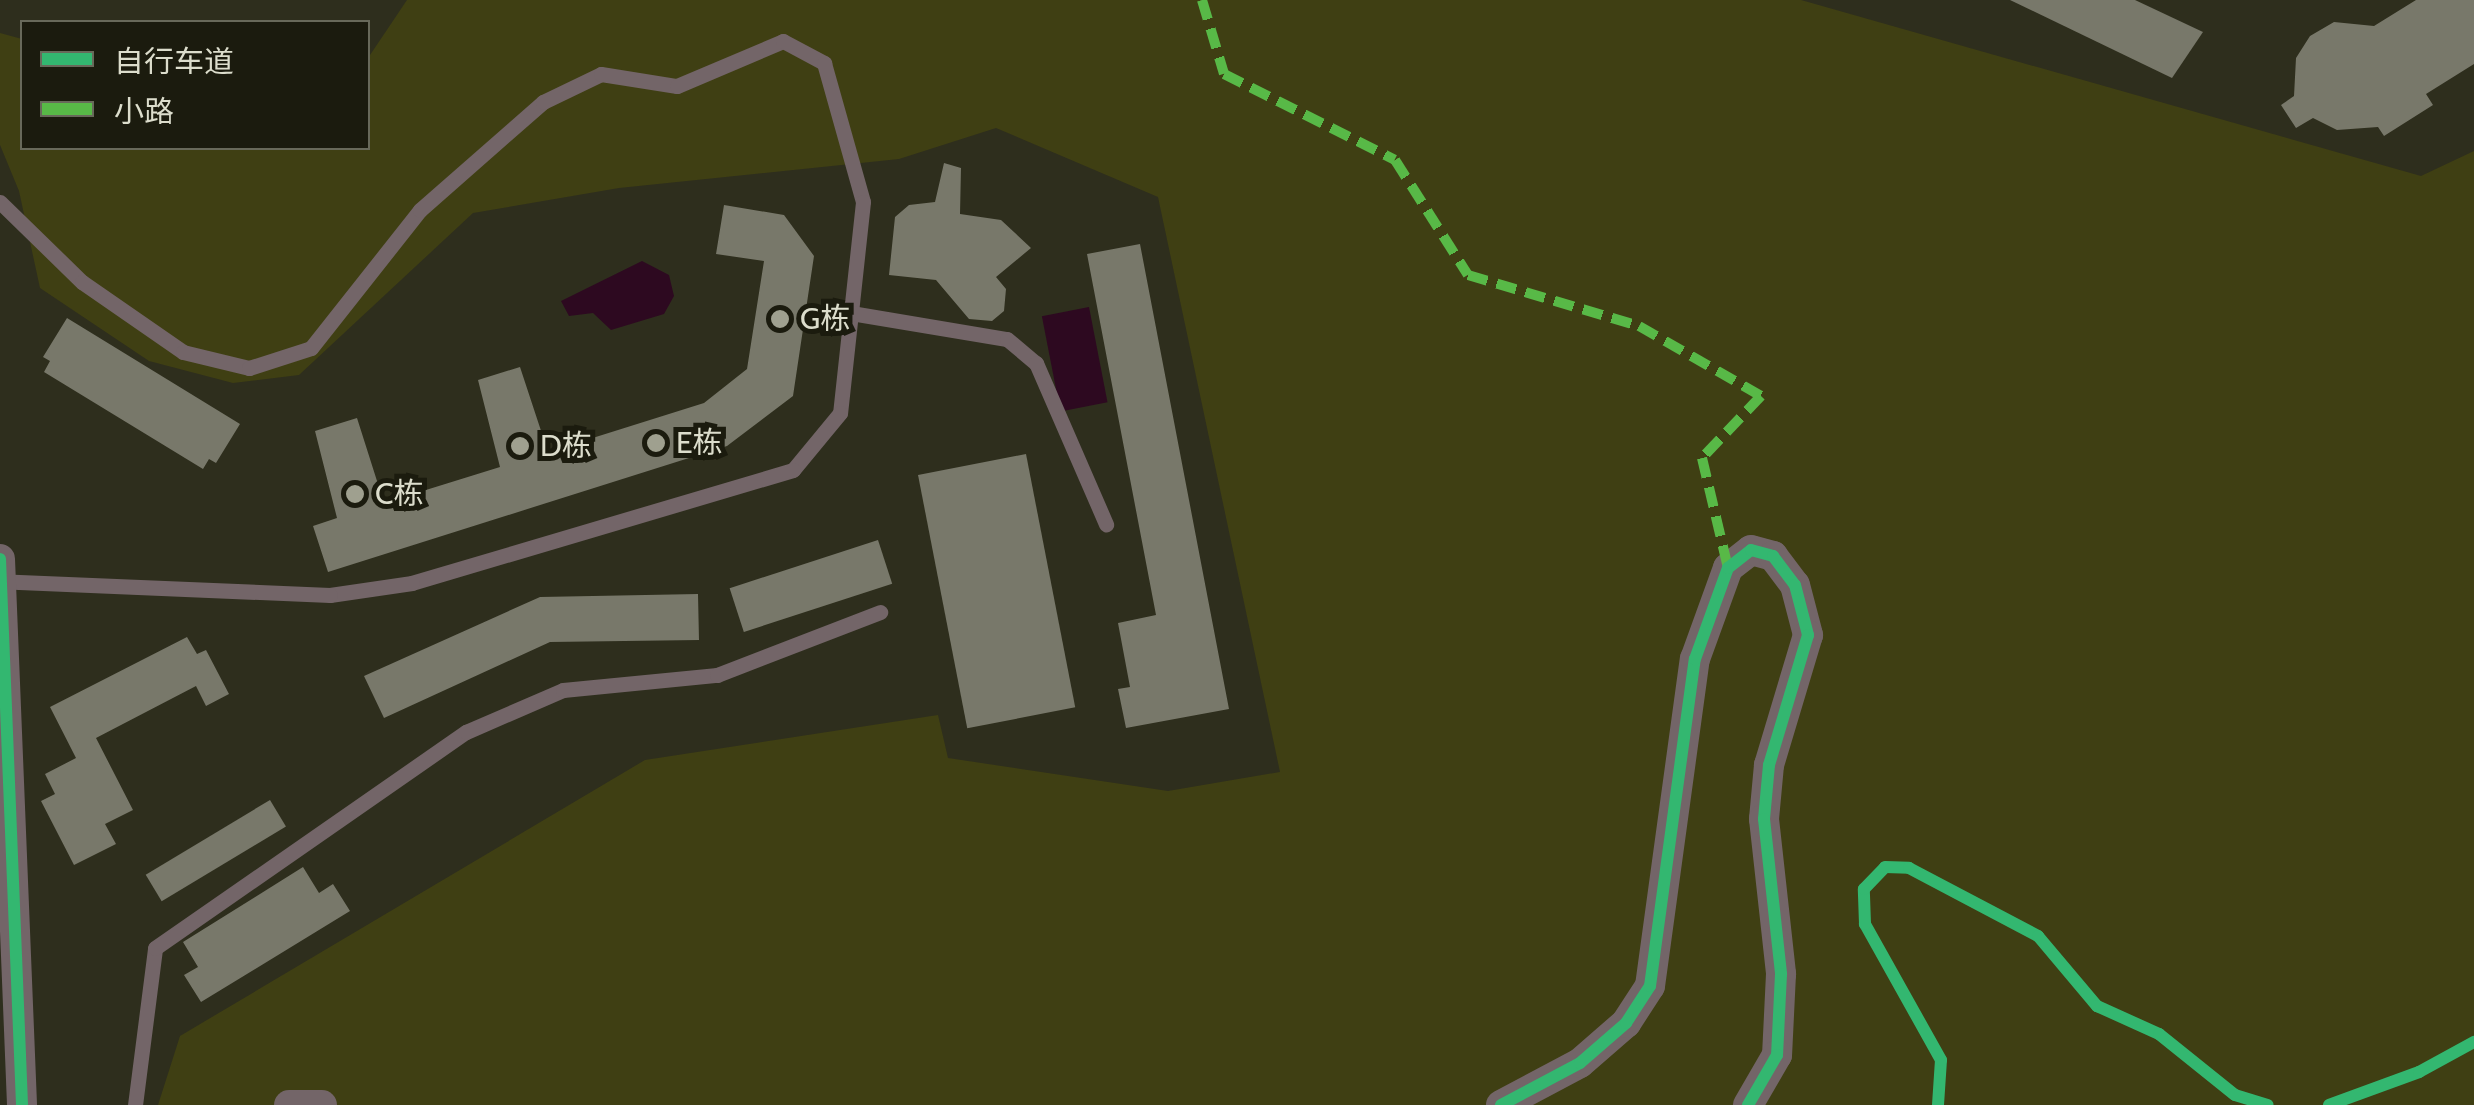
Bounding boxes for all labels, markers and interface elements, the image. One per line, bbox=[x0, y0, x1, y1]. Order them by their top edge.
legend bbox=[20, 20, 370, 150]
text: 自行车道 bbox=[114, 43, 234, 80]
text: 小路 bbox=[114, 93, 174, 130]
place label: G栋 bbox=[800, 301, 850, 337]
marker: G栋 bbox=[769, 308, 791, 330]
place label: E栋 bbox=[676, 425, 723, 461]
place label: D栋 bbox=[540, 428, 592, 464]
marker: E栋 bbox=[645, 432, 667, 454]
marker: D栋 bbox=[509, 435, 531, 457]
place label: C栋 bbox=[375, 476, 423, 512]
marker: C栋 bbox=[344, 483, 366, 505]

